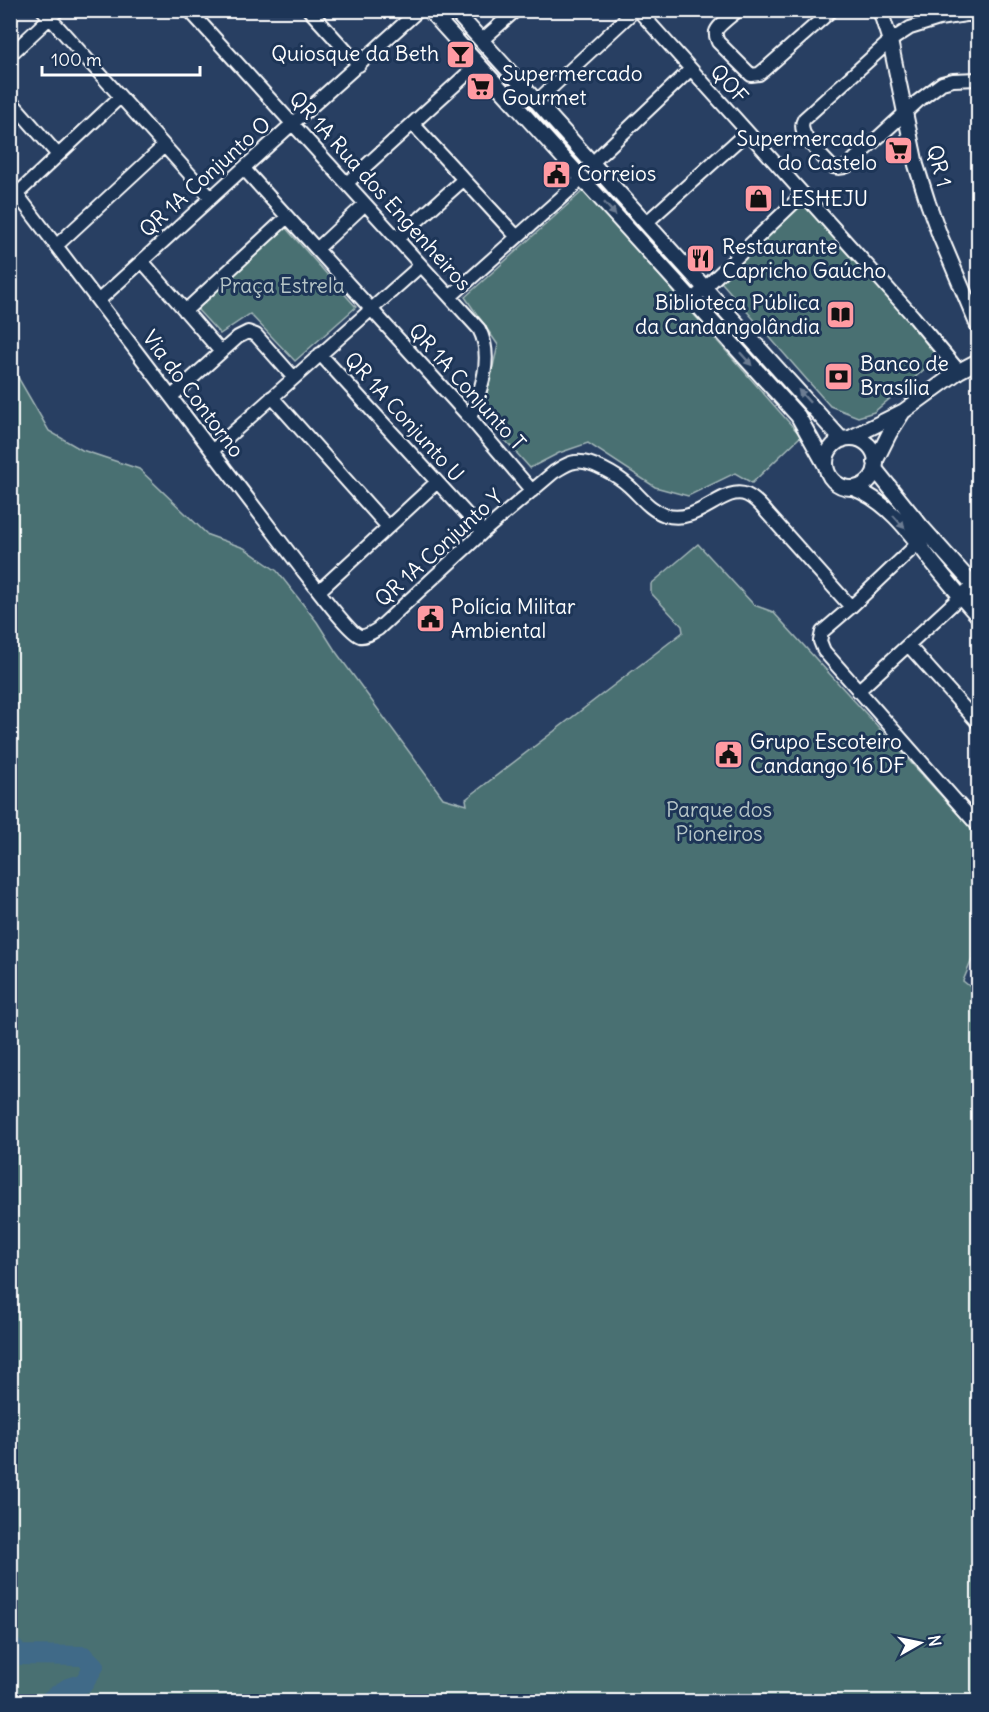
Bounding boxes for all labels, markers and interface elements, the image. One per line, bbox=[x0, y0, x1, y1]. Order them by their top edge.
bar icon: Quiosque da Beth bbox=[444, 38, 476, 70]
scale bar bbox=[42, 39, 200, 77]
place label: Quiosque da Beth bbox=[271, 40, 439, 67]
text: 100 m bbox=[51, 48, 102, 71]
street label: QOF bbox=[705, 58, 754, 109]
place label: Supermercado Gourmet bbox=[502, 60, 643, 111]
supermarket icon: Supermercado Gourmet bbox=[465, 70, 497, 102]
street label: QR 1A Rua dos Engenheiros bbox=[283, 85, 477, 296]
street label: QR 1A Conjunto O bbox=[133, 111, 276, 243]
place label: Supermercado do Castelo bbox=[737, 125, 877, 176]
supermarket icon: Supermercado do Castelo bbox=[882, 135, 914, 167]
street label: QR 1 bbox=[921, 142, 958, 190]
public building icon: Correios bbox=[540, 158, 572, 190]
place label: Correios bbox=[577, 160, 656, 187]
shop icon: LESHEJU bbox=[743, 183, 775, 215]
place label: LESHEJU bbox=[780, 185, 868, 212]
one-way arrow bbox=[602, 202, 616, 216]
place label: Restaurante Capricho Gaúcho bbox=[722, 233, 886, 284]
restaurant icon: Restaurante Capricho Gaúcho bbox=[685, 243, 717, 275]
park label: Praça Estrela bbox=[219, 272, 345, 299]
place label: Biblioteca Pública da Candangolândia bbox=[635, 289, 820, 340]
library icon: Biblioteca Pública da Candangolândia bbox=[825, 299, 857, 331]
street label: QR 1A Conjunto T bbox=[403, 317, 532, 456]
street label: Via do Contorno bbox=[137, 325, 250, 463]
street label: QR 1A Conjunto U bbox=[339, 346, 470, 487]
place label: Banco de Brasília bbox=[860, 350, 949, 401]
one-way arrow bbox=[739, 351, 752, 366]
bank icon: Banco de Brasília bbox=[823, 360, 855, 392]
one-way arrow bbox=[798, 389, 811, 404]
street label: QR 1A Conjunto Y bbox=[369, 483, 509, 612]
one-way arrow bbox=[892, 514, 905, 529]
place label: Polícia Militar Ambiental bbox=[451, 593, 576, 644]
public building icon: Polícia Militar Ambiental bbox=[414, 603, 446, 635]
place label: Grupo Escoteiro Candango 16 DF bbox=[750, 728, 905, 779]
public building icon: Grupo Escoteiro Candango 16 DF bbox=[713, 738, 745, 770]
park label: Parque dos Pioneiros bbox=[666, 796, 772, 847]
north arrow bbox=[890, 1613, 950, 1673]
text: N bbox=[924, 1634, 946, 1648]

